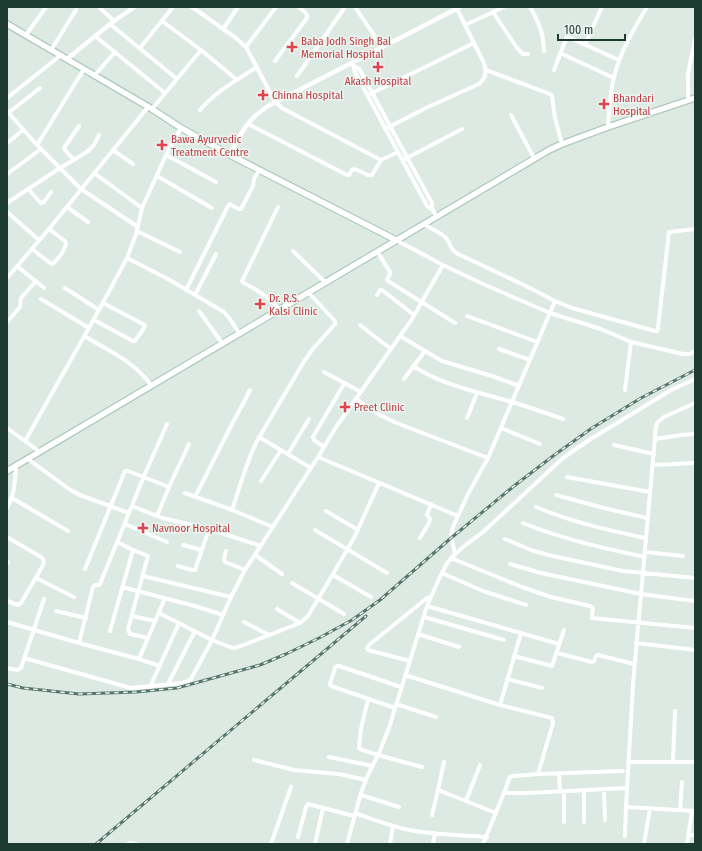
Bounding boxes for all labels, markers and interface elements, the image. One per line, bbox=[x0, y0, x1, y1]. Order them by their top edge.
scale bar bbox=[558, 16, 625, 42]
text: 100 m bbox=[564, 23, 593, 37]
place label: Baba Jodh Singh Bal Memorial Hospital bbox=[301, 35, 391, 61]
marker: Baba Jodh Singh Bal Memorial Hospital bbox=[286, 41, 298, 53]
marker: Akash Hospital bbox=[372, 61, 384, 73]
place label: Akash Hospital bbox=[345, 75, 411, 88]
marker: Chinna Hospital bbox=[257, 89, 269, 101]
place label: Chinna Hospital bbox=[272, 89, 343, 102]
place label: Bhandari Hospital bbox=[613, 92, 654, 118]
marker: Bhandari Hospital bbox=[598, 98, 610, 110]
place label: Bawa Ayurvedic Treatment Centre bbox=[171, 133, 249, 159]
marker: Bawa Ayurvedic Treatment Centre bbox=[156, 139, 168, 151]
place label: Dr. R.S. Kalsi Clinic bbox=[269, 292, 318, 318]
marker: Dr. R.S. Kalsi Clinic bbox=[254, 298, 266, 310]
marker: Preet Clinic bbox=[339, 401, 351, 413]
place label: Preet Clinic bbox=[354, 401, 405, 414]
marker: Navnoor Hospital bbox=[137, 522, 149, 534]
place label: Navnoor Hospital bbox=[152, 522, 230, 535]

